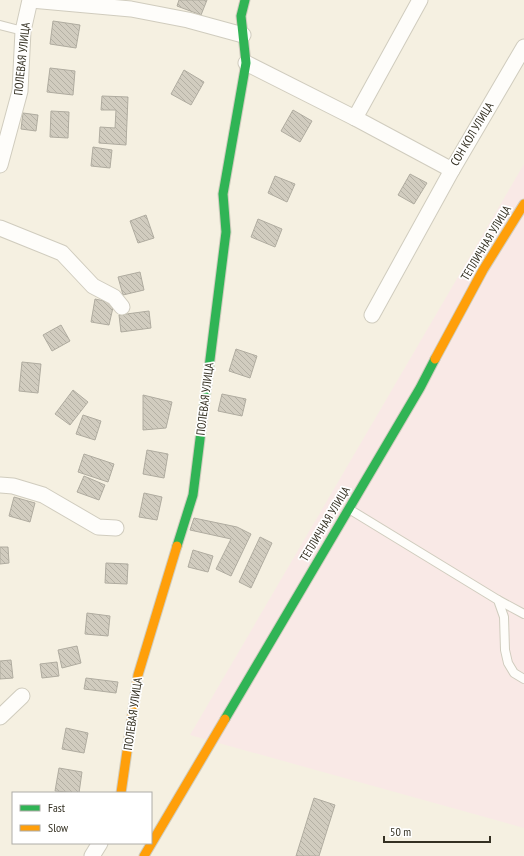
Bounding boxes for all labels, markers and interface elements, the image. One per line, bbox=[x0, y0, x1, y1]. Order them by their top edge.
street label: ПОЛЕВАЯ УЛИЦА bbox=[10, 21, 33, 96]
street label: СОН КОЛ УЛИЦА bbox=[447, 99, 497, 168]
street label: ТЕПЛИЧНАЯ УЛИЦА bbox=[457, 202, 514, 283]
street label: ПОЛЕВАЯ УЛИЦА bbox=[193, 361, 216, 436]
street label: ТЕПЛИЧНАЯ УЛИЦА bbox=[296, 483, 353, 564]
street label: ПОЛЕВАЯ УЛИЦА bbox=[120, 676, 145, 751]
legend bbox=[12, 792, 152, 844]
text: Fast bbox=[48, 800, 66, 815]
scale bar bbox=[384, 818, 490, 844]
text: Slow bbox=[48, 820, 69, 835]
text: 50 m bbox=[390, 824, 411, 839]

